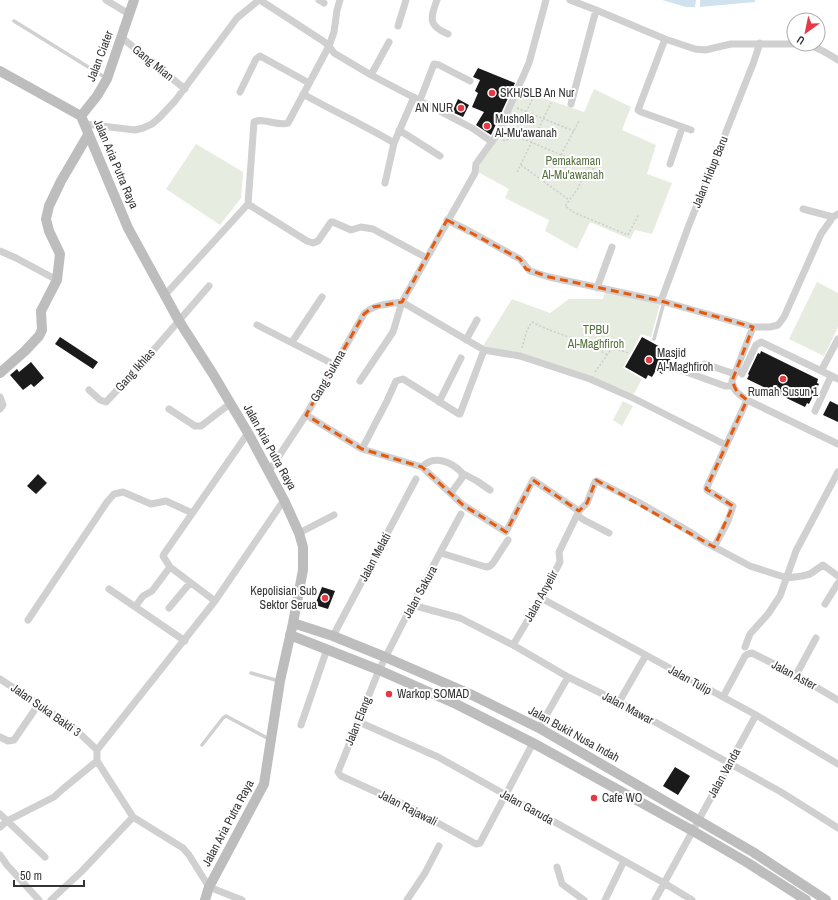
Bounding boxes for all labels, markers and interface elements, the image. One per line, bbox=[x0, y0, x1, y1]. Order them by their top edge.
north arrow bbox=[786, 12, 826, 52]
street label: Jalan Ciater bbox=[83, 28, 117, 84]
text: U bbox=[794, 33, 807, 48]
street label: Gang Mian bbox=[129, 41, 177, 85]
place label: SKH/SLB An Nur bbox=[500, 85, 575, 101]
marker: SKH/SLB An Nur bbox=[487, 88, 497, 98]
place label: AN NUR bbox=[414, 100, 453, 116]
marker: AN NUR bbox=[456, 103, 466, 113]
place label: Musholla Al-Mu'awanah bbox=[494, 111, 557, 141]
street label: Jalan Aria Putra Raya bbox=[90, 117, 142, 212]
marker: Musholla Al-Mu'awanah bbox=[482, 121, 492, 131]
street label: Jalan Hidup Baru bbox=[688, 134, 732, 210]
park label: Pemakaman Al-Mu'awanah bbox=[541, 153, 604, 183]
park label: TPBU Al-Maghfiroh bbox=[567, 322, 624, 352]
street label: Gang Ikhlas bbox=[111, 345, 159, 395]
place label: Masjid Al-Maghfiroh bbox=[656, 345, 713, 375]
street label: Gang Sukma bbox=[307, 347, 350, 405]
marker: Masjid Al-Maghfiroh bbox=[644, 355, 654, 365]
marker: Rumah Susun 1 bbox=[778, 374, 788, 384]
place label: Rumah Susun 1 bbox=[748, 384, 819, 400]
street label: Jalan Aria Putra Raya bbox=[240, 401, 300, 493]
street label: Jalan Melati bbox=[355, 530, 395, 584]
street label: Jalan Sakura bbox=[399, 563, 441, 621]
street label: Jalan Anyelir bbox=[520, 567, 562, 625]
place label: Kepolisian Sub Sektor Serua bbox=[250, 583, 318, 613]
marker: Kepolisian Sub Sektor Serua bbox=[320, 593, 330, 603]
street label: Jalan Aster bbox=[769, 657, 820, 694]
street label: Jalan Tulip bbox=[666, 662, 714, 698]
street label: Jalan Suka Bakti 3 bbox=[8, 680, 84, 740]
place label: Warkop SOMAD bbox=[397, 686, 469, 702]
street label: Jalan Mawar bbox=[600, 688, 657, 728]
marker: Warkop SOMAD bbox=[384, 689, 394, 699]
street label: Jalan Elang bbox=[341, 694, 375, 748]
street label: Jalan Bukit Nusa Indah bbox=[526, 702, 622, 766]
street label: Jalan Vanda bbox=[704, 745, 744, 800]
street label: Jalan Aria Putra Raya bbox=[198, 777, 258, 869]
street label: Jalan Rajawali bbox=[376, 786, 440, 830]
street label: Jalan Garuda bbox=[497, 786, 557, 829]
place label: Cafe WO bbox=[602, 790, 643, 806]
marker: Cafe WO bbox=[589, 793, 599, 803]
scale bar bbox=[14, 862, 84, 888]
text: 50 m bbox=[20, 868, 42, 884]

